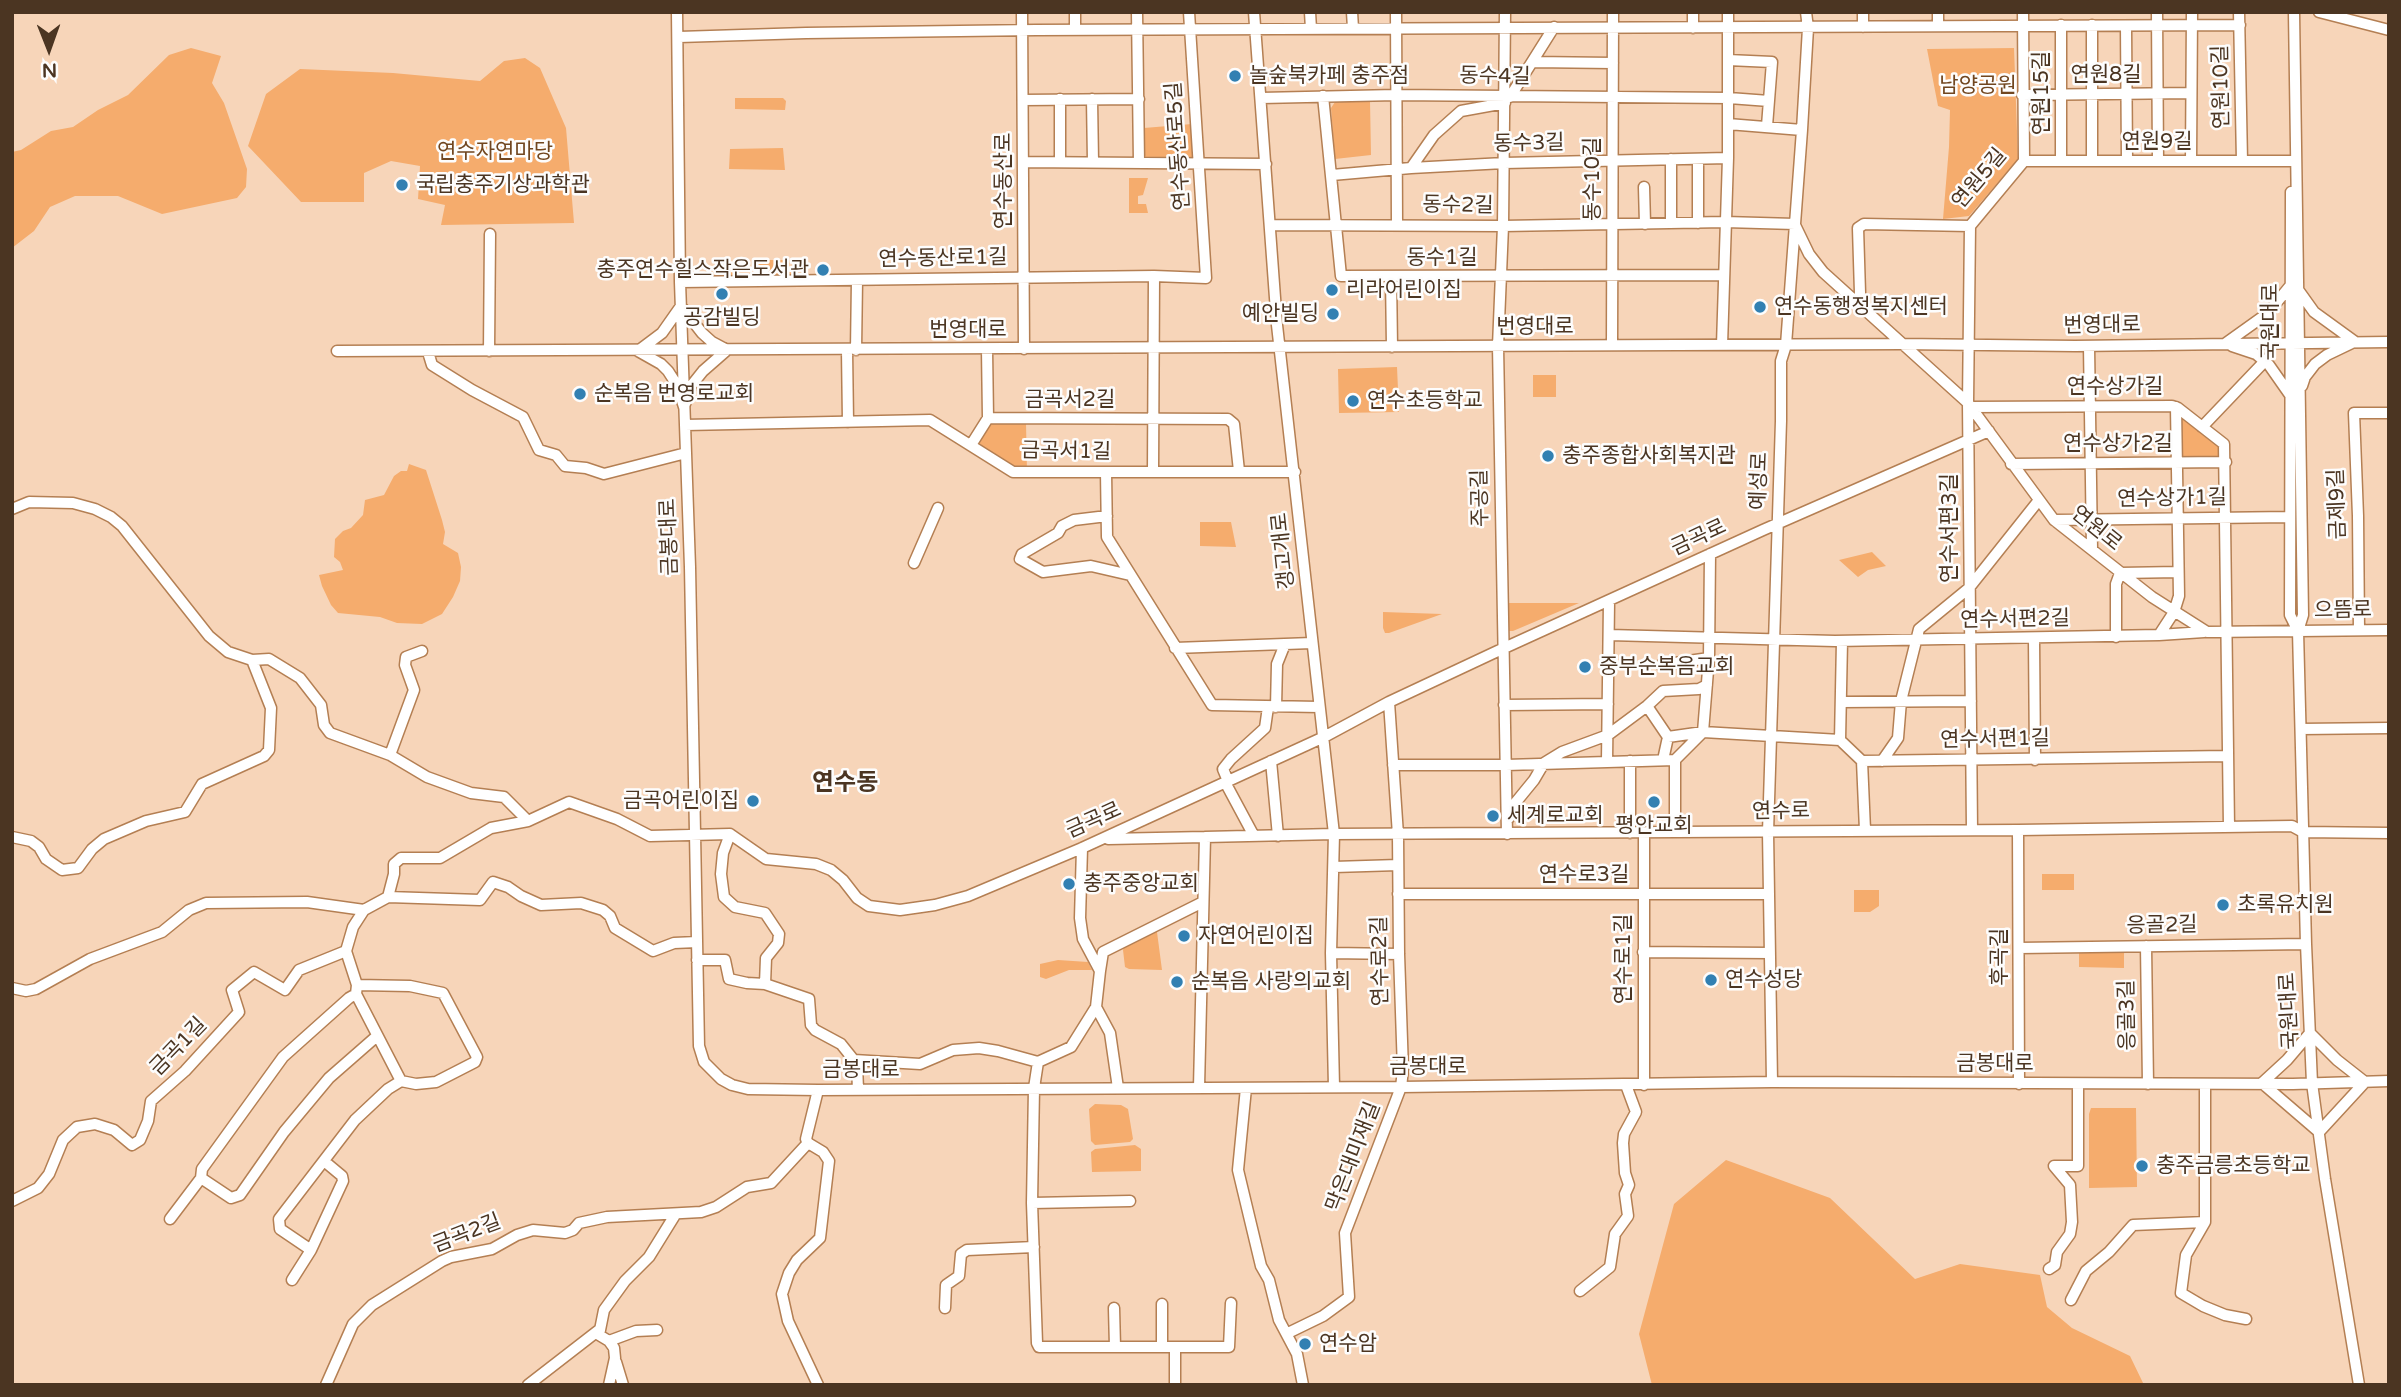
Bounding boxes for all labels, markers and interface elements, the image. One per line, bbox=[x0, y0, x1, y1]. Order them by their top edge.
north arrow bbox=[14, 14, 84, 84]
street label: 연원10길 bbox=[2209, 45, 2235, 129]
street label: 연원15길 bbox=[2029, 51, 2055, 135]
text: N bbox=[42, 59, 57, 81]
street label: 연원8길 bbox=[2070, 62, 2142, 88]
place label: 놀숲북카페 충주점 bbox=[1249, 63, 1409, 89]
street label: 동수4길 bbox=[1459, 64, 1531, 90]
marker: 놀숲북카페 충주점 bbox=[1227, 68, 1243, 84]
park label: 남양공원 bbox=[1939, 73, 2017, 99]
street label: 연수동산로5길 bbox=[1162, 81, 1196, 211]
street label: 연원9길 bbox=[2121, 129, 2193, 155]
street label: 동수3길 bbox=[1493, 131, 1565, 157]
street label: 연수동산로 bbox=[991, 133, 1017, 229]
street label: 동수10길 bbox=[1580, 137, 1606, 221]
park label: 연수자연마당 bbox=[437, 139, 553, 165]
street label: 연원5길 bbox=[1947, 144, 2013, 214]
place label: 국립충주기상과학관 bbox=[416, 172, 590, 198]
marker: 국립충주기상과학관 bbox=[394, 177, 410, 193]
street label: 동수2길 bbox=[1422, 193, 1494, 219]
street label: 연수동산로1길 bbox=[878, 245, 1008, 273]
street label: 동수1길 bbox=[1406, 245, 1478, 271]
place label: 충주연수힐스작은도서관 bbox=[596, 257, 809, 283]
marker: 충주연수힐스작은도서관 bbox=[815, 262, 831, 278]
place label: 리라어린이집 bbox=[1346, 277, 1462, 303]
marker: 리라어린이집 bbox=[1324, 282, 1340, 298]
street label: 국원대로 bbox=[2258, 283, 2284, 361]
marker: 공감빌딩 bbox=[714, 286, 730, 302]
place label: 연수동행정복지센터 bbox=[1774, 294, 1948, 320]
marker: 연수동행정복지센터 bbox=[1752, 299, 1768, 315]
place label: 예안빌딩 bbox=[1242, 301, 1319, 327]
place label: 공감빌딩 bbox=[683, 305, 761, 331]
marker: 예안빌딩 bbox=[1325, 306, 1341, 322]
street label: 번영대로 bbox=[2063, 313, 2141, 339]
street label: 번영대로 bbox=[1496, 314, 1574, 340]
street label: 번영대로 bbox=[929, 317, 1007, 343]
street label: 연수상가길 bbox=[2067, 374, 2163, 400]
place label: 순복음 번영로교회 bbox=[594, 381, 754, 407]
marker: 순복음 번영로교회 bbox=[572, 386, 588, 402]
street label: 금곡서2길 bbox=[1025, 387, 1115, 413]
place label: 연수초등학교 bbox=[1367, 388, 1483, 414]
marker: 연수초등학교 bbox=[1345, 393, 1361, 409]
street label: 연수상가2길 bbox=[2063, 431, 2173, 457]
street label: 금곡서1길 bbox=[1021, 439, 1111, 465]
place label: 충주종합사회복지관 bbox=[1562, 443, 1736, 469]
marker: 충주종합사회복지관 bbox=[1540, 448, 1556, 464]
street label: 예성로 bbox=[1746, 452, 1774, 510]
street label: 금제9길 bbox=[2324, 468, 2352, 540]
street label: 주공길 bbox=[1468, 469, 1494, 527]
street label: 연수서편3길 bbox=[1937, 473, 1963, 583]
street label: 연수상가1길 bbox=[2117, 485, 2227, 513]
street label: 금봉대로 bbox=[656, 498, 684, 576]
street label: 연원로 bbox=[2066, 501, 2126, 557]
street label: 갱고개로 bbox=[1267, 511, 1301, 591]
street label: 금곡로 bbox=[1667, 514, 1731, 562]
street label: 으뜸로 bbox=[2314, 598, 2372, 624]
street label: 연수서편2길 bbox=[1960, 606, 2070, 634]
place label: 중부순복음교회 bbox=[1599, 654, 1734, 680]
marker: 중부순복음교회 bbox=[1577, 659, 1593, 675]
street label: 연수서편1길 bbox=[1940, 726, 2050, 754]
district label: 연수동 bbox=[812, 770, 878, 798]
place label: 금곡어린이집 bbox=[623, 788, 739, 814]
marker: 금곡어린이집 bbox=[745, 793, 761, 809]
marker: 평안교회 bbox=[1646, 794, 1662, 810]
street label: 금곡로 bbox=[1062, 798, 1126, 844]
street label: 연수로 bbox=[1752, 799, 1810, 825]
place label: 세계로교회 bbox=[1507, 803, 1604, 829]
marker: 세계로교회 bbox=[1485, 808, 1501, 824]
place label: 평안교회 bbox=[1615, 813, 1693, 839]
street label: 연수로3길 bbox=[1539, 862, 1629, 888]
place label: 충주중앙교회 bbox=[1083, 871, 1199, 897]
marker: 충주중앙교회 bbox=[1061, 876, 1077, 892]
place label: 초록유치원 bbox=[2237, 892, 2334, 918]
marker: 초록유치원 bbox=[2215, 897, 2231, 913]
street label: 응골2길 bbox=[2126, 913, 2198, 939]
street label: 연수로1길 bbox=[1611, 914, 1637, 1004]
street label: 연수로2길 bbox=[1368, 916, 1394, 1006]
place label: 자연어린이집 bbox=[1198, 923, 1314, 949]
marker: 자연어린이집 bbox=[1176, 928, 1192, 944]
street label: 후곡길 bbox=[1987, 928, 2013, 986]
place label: 연수성당 bbox=[1725, 967, 1802, 993]
place label: 순복음 사랑의교회 bbox=[1191, 969, 1351, 995]
marker: 연수성당 bbox=[1703, 972, 1719, 988]
street label: 국원대로 bbox=[2275, 972, 2305, 1050]
marker: 순복음 사랑의교회 bbox=[1169, 974, 1185, 990]
street label: 응골3길 bbox=[2115, 979, 2141, 1051]
street label: 금곡1길 bbox=[145, 1013, 213, 1081]
street label: 금봉대로 bbox=[1956, 1051, 2034, 1077]
street label: 금봉대로 bbox=[1389, 1054, 1467, 1080]
street label: 금봉대로 bbox=[822, 1057, 900, 1083]
street label: 막은대미재길 bbox=[1321, 1098, 1387, 1216]
place label: 충주금릉초등학교 bbox=[2156, 1153, 2311, 1179]
marker: 충주금릉초등학교 bbox=[2134, 1158, 2150, 1174]
street label: 금곡2길 bbox=[429, 1209, 505, 1259]
place label: 연수암 bbox=[1319, 1331, 1377, 1357]
marker: 연수암 bbox=[1297, 1336, 1313, 1352]

